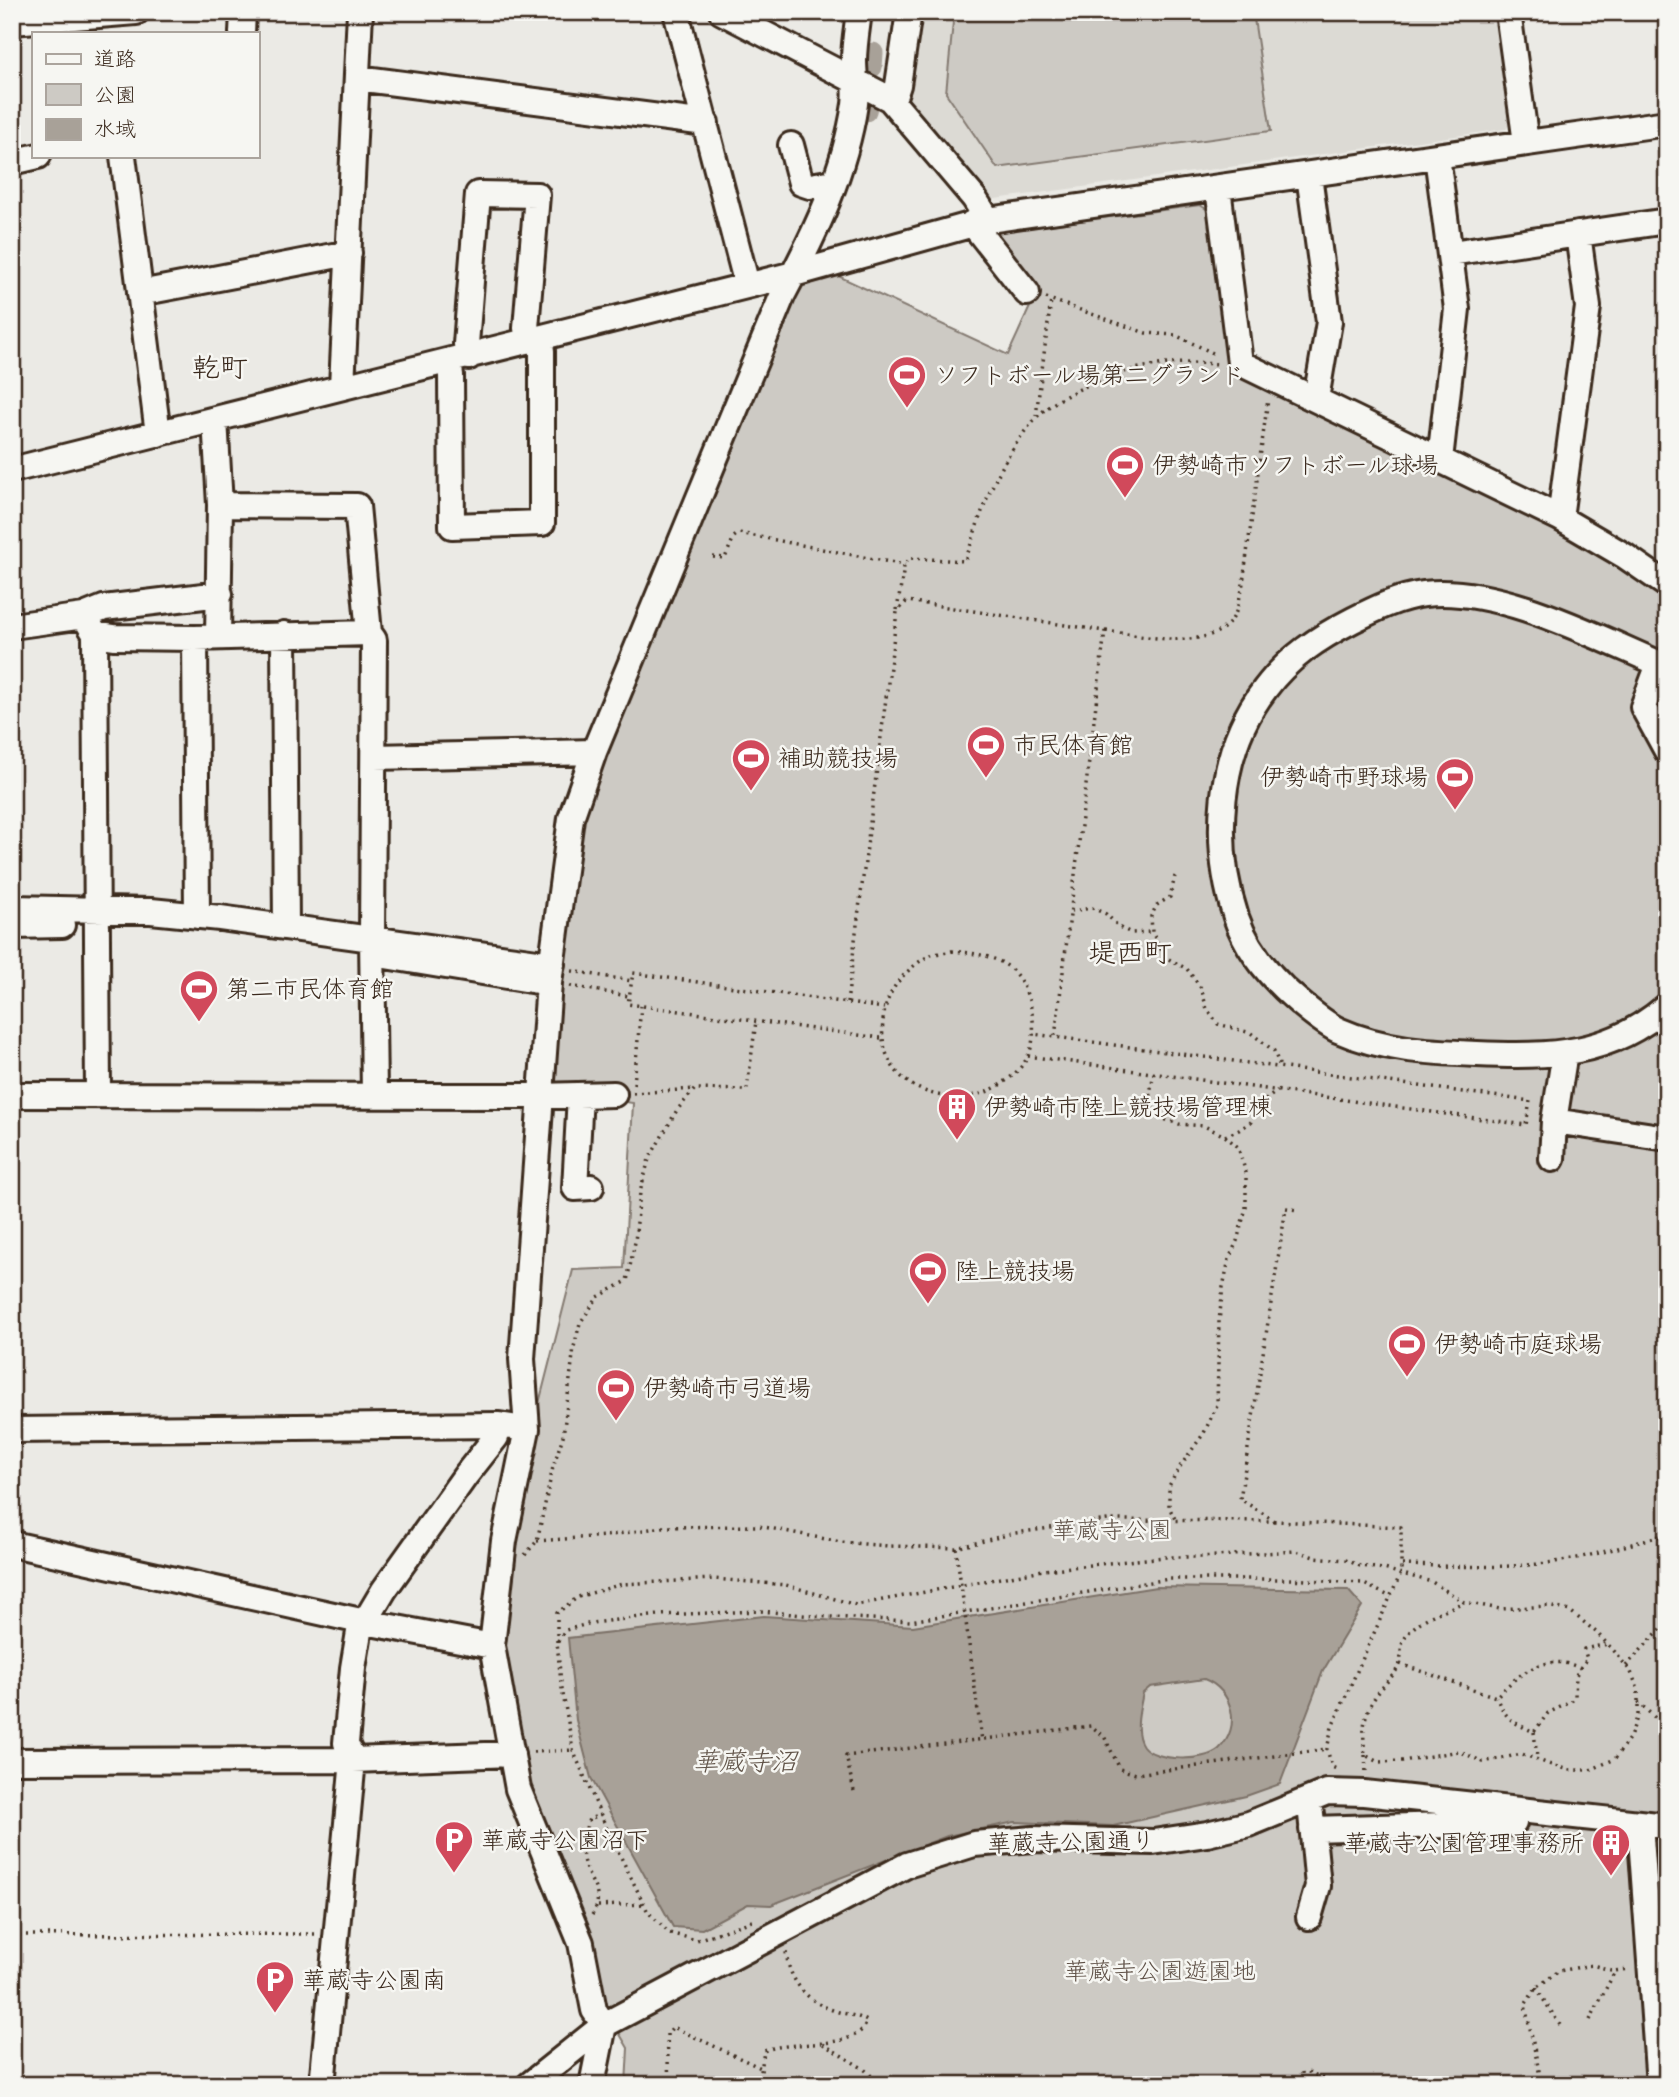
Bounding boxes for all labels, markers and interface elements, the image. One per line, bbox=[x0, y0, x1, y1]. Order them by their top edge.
legend bbox=[32, 32, 259, 158]
text: 道路 bbox=[94, 47, 136, 72]
text: 公園 bbox=[94, 83, 136, 108]
text: 水域 bbox=[94, 117, 136, 142]
district label: 乾町 bbox=[192, 352, 248, 385]
sports icon: ソフトボール場第二グランド bbox=[886, 354, 928, 409]
place label: ソフトボール場第二グランド bbox=[934, 361, 1245, 390]
sports icon: 伊勢崎市ソフトボール球場 bbox=[1104, 444, 1146, 499]
place label: 伊勢崎市ソフトボール球場 bbox=[1152, 451, 1439, 480]
sports icon: 市民体育館 bbox=[965, 724, 1007, 779]
place label: 市民体育館 bbox=[1013, 731, 1133, 760]
sports icon: 補助競技場 bbox=[730, 737, 772, 792]
place label: 補助競技場 bbox=[778, 744, 898, 773]
sports icon: 伊勢崎市野球場 bbox=[1434, 756, 1476, 811]
place label: 伊勢崎市野球場 bbox=[1260, 763, 1428, 792]
district label: 堤西町 bbox=[1088, 937, 1172, 970]
sports icon: 第二市民体育館 bbox=[178, 968, 220, 1023]
place label: 第二市民体育館 bbox=[226, 975, 394, 1004]
building icon: 伊勢崎市陸上競技場管理棟 bbox=[936, 1086, 978, 1141]
place label: 伊勢崎市陸上競技場管理棟 bbox=[984, 1093, 1272, 1122]
sports icon: 陸上競技場 bbox=[907, 1250, 949, 1305]
place label: 陸上競技場 bbox=[955, 1257, 1075, 1286]
sports icon: 伊勢崎市庭球場 bbox=[1386, 1323, 1428, 1378]
place label: 伊勢崎市庭球場 bbox=[1434, 1330, 1602, 1359]
sports icon: 伊勢崎市弓道場 bbox=[595, 1367, 637, 1422]
place label: 伊勢崎市弓道場 bbox=[643, 1374, 811, 1403]
park label: 華蔵寺公園 bbox=[1052, 1516, 1172, 1545]
water label: 華蔵寺沼 bbox=[693, 1747, 799, 1778]
parking icon: 華蔵寺公園沼下 bbox=[433, 1819, 475, 1874]
building icon: 華蔵寺公園管理事務所 bbox=[1590, 1822, 1632, 1877]
place label: 華蔵寺公園沼下 bbox=[481, 1826, 649, 1855]
street label: 華蔵寺公園通り bbox=[987, 1827, 1155, 1858]
place label: 華蔵寺公園管理事務所 bbox=[1344, 1829, 1584, 1858]
park label: 華蔵寺公園遊園地 bbox=[1064, 1957, 1256, 1986]
parking icon: 華蔵寺公園南 bbox=[254, 1959, 296, 2014]
place label: 華蔵寺公園南 bbox=[302, 1966, 446, 1995]

